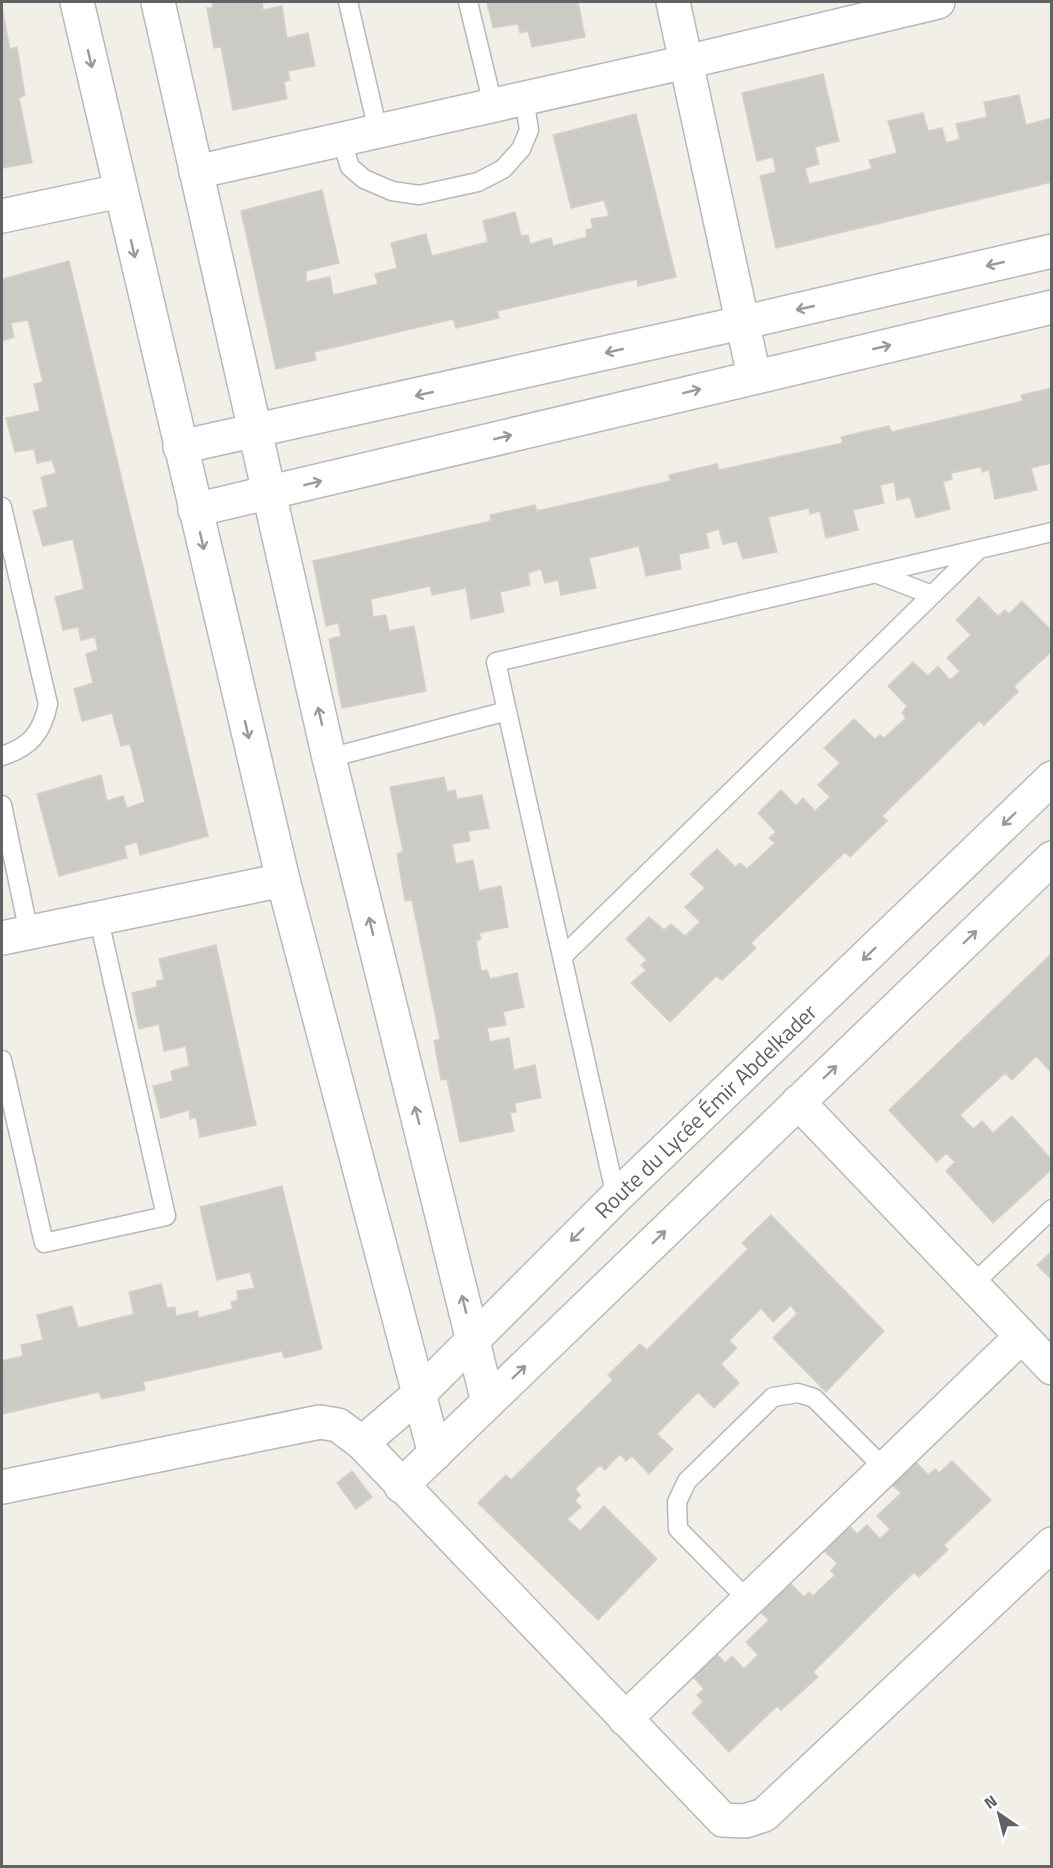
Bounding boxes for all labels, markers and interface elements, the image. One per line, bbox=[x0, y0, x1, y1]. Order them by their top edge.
one-way arrow bbox=[85, 48, 96, 68]
one-way arrow bbox=[128, 239, 140, 258]
one-way arrow bbox=[985, 259, 1004, 271]
one-way arrow bbox=[795, 303, 814, 315]
one-way arrow bbox=[872, 340, 891, 352]
one-way arrow bbox=[605, 346, 624, 358]
one-way arrow bbox=[683, 385, 702, 397]
one-way arrow bbox=[415, 388, 434, 400]
one-way arrow bbox=[493, 430, 512, 442]
one-way arrow bbox=[303, 476, 322, 488]
one-way arrow bbox=[197, 531, 209, 550]
one-way arrow bbox=[313, 707, 325, 726]
one-way arrow bbox=[242, 721, 254, 740]
one-way arrow bbox=[1002, 811, 1017, 826]
one-way arrow bbox=[364, 916, 376, 935]
one-way arrow bbox=[963, 929, 978, 944]
one-way arrow bbox=[861, 947, 876, 961]
street label: Route du Lycée Émir Abdelkader bbox=[587, 995, 825, 1226]
one-way arrow bbox=[822, 1065, 837, 1079]
one-way arrow bbox=[411, 1106, 423, 1125]
one-way arrow bbox=[570, 1228, 585, 1243]
one-way arrow bbox=[652, 1229, 667, 1244]
one-way arrow bbox=[457, 1295, 469, 1314]
one-way arrow bbox=[511, 1365, 526, 1379]
north arrow bbox=[969, 1784, 1029, 1844]
text: N bbox=[979, 1789, 1002, 1815]

